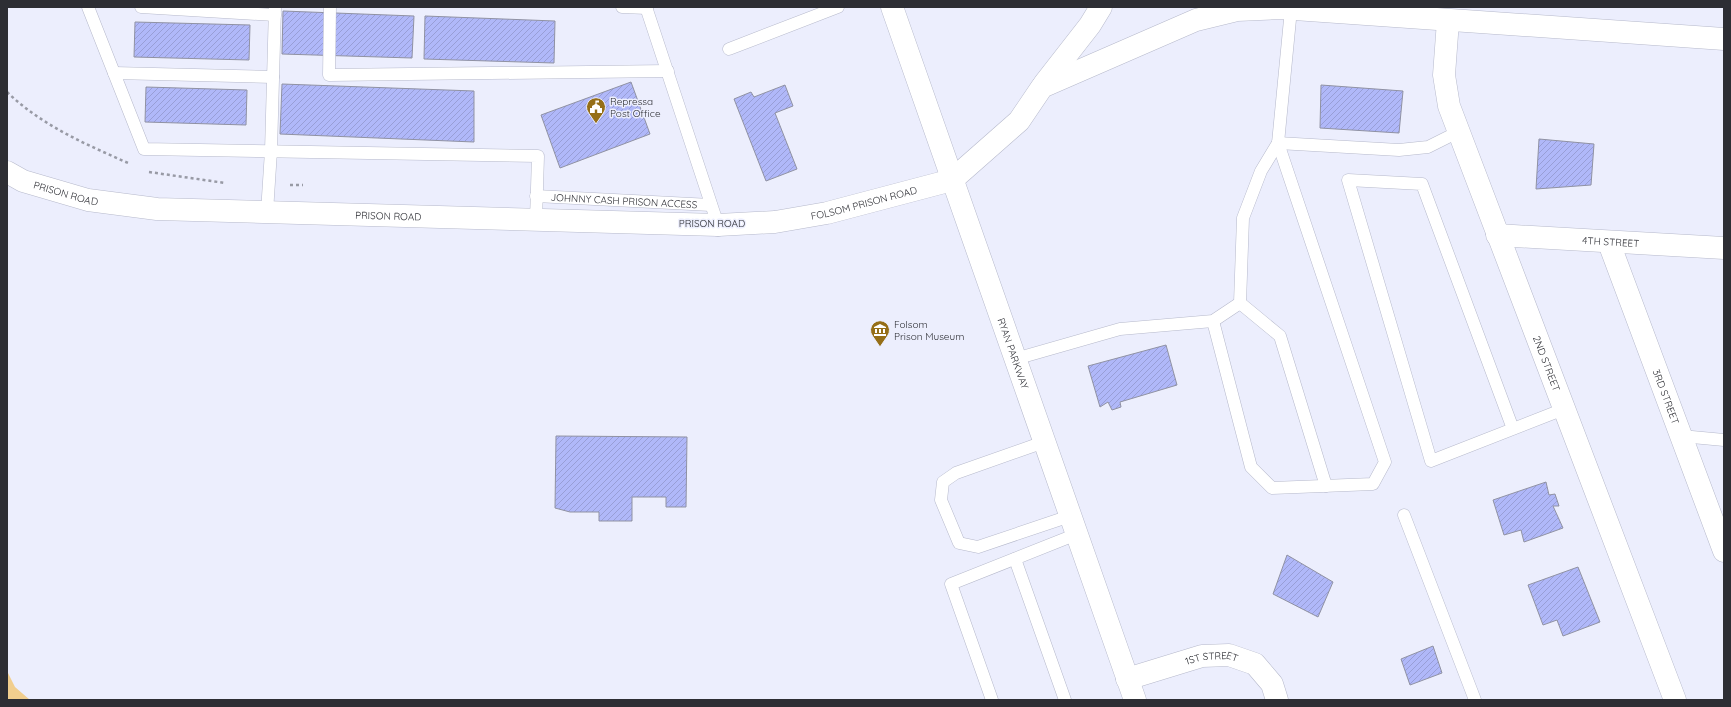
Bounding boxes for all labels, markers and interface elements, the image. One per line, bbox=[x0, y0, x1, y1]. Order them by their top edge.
place label: Repressa Post Office bbox=[610, 95, 661, 120]
public building icon: Repressa Post Office bbox=[585, 96, 607, 124]
street label: PRISON ROAD bbox=[32, 178, 99, 208]
street label: FOLSOM PRISON ROAD bbox=[810, 183, 918, 222]
street label: JOHNNY CASH PRISON ACCESS bbox=[550, 190, 698, 211]
street label: PRISON ROAD bbox=[355, 208, 422, 223]
street label: PRISON ROAD bbox=[679, 217, 745, 230]
street label: 4TH STREET bbox=[1582, 233, 1640, 250]
street label: RYAN PARKWAY bbox=[995, 316, 1032, 391]
place label: Folsom Prison Museum bbox=[894, 318, 964, 343]
museum icon: Folsom Prison Museum bbox=[869, 319, 891, 347]
street label: 2ND STREET bbox=[1530, 334, 1563, 393]
street label: 3RD STREET bbox=[1650, 367, 1683, 426]
street label: 1ST STREET bbox=[1183, 648, 1240, 667]

